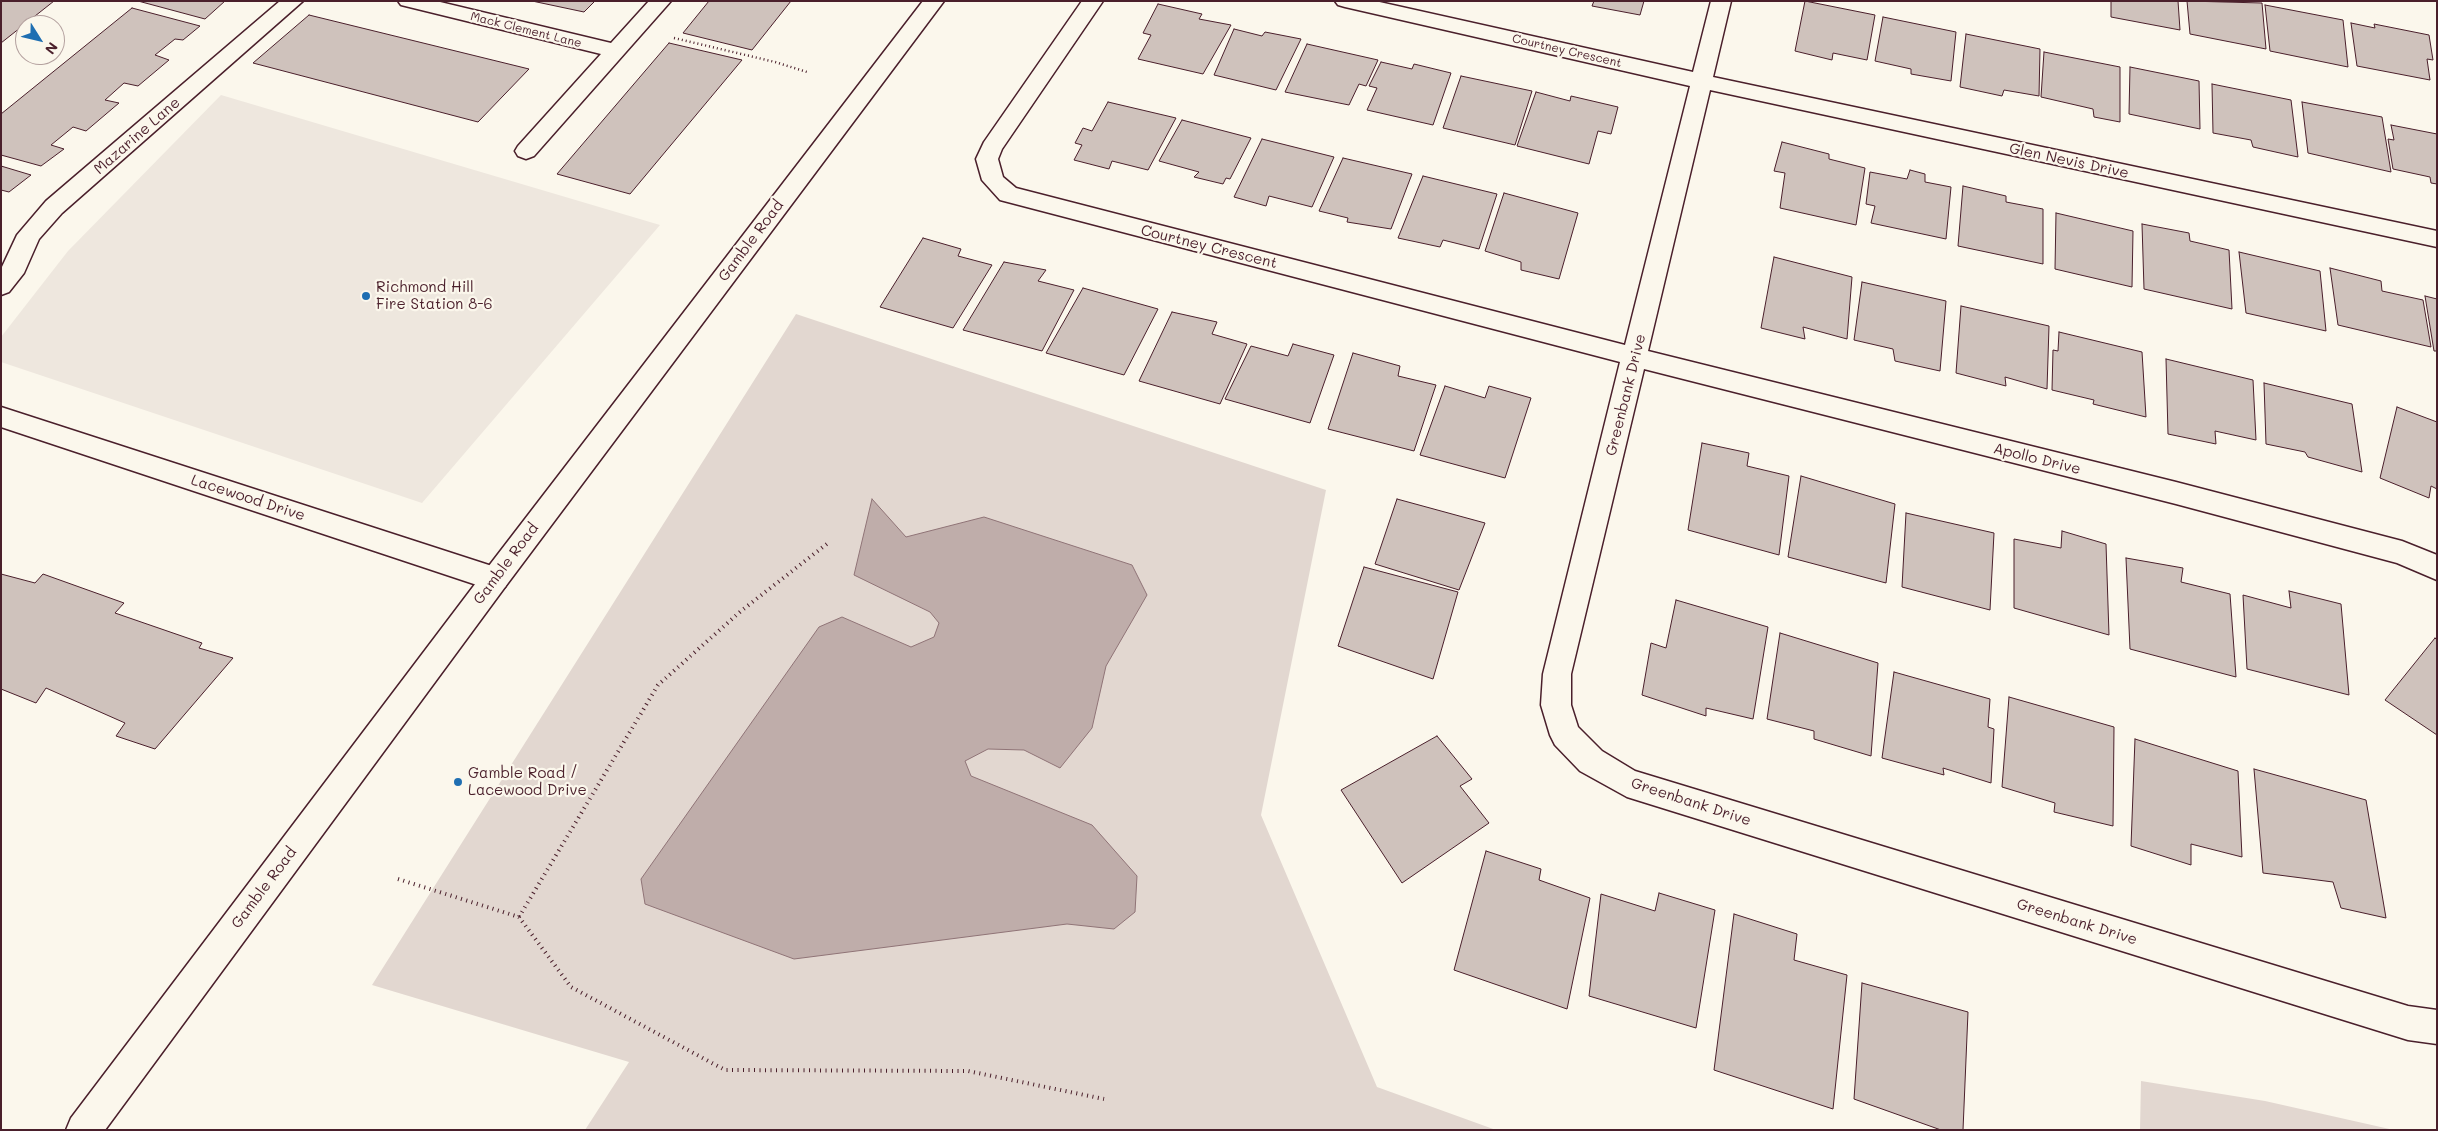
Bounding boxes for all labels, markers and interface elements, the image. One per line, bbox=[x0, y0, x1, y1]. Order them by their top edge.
street label: Mack Clement Lane bbox=[469, 9, 583, 51]
north arrow bbox=[15, 15, 65, 65]
street label: Courtney Crescent bbox=[1511, 31, 1623, 71]
text: N bbox=[41, 39, 63, 58]
street label: Mazarine Lane bbox=[90, 94, 184, 178]
street label: Glen Nevis Drive bbox=[2008, 140, 2130, 182]
street label: Gamble Road bbox=[715, 197, 787, 285]
street label: Courtney Crescent bbox=[1139, 221, 1279, 273]
place label: Richmond Hill Fire Station 8-6 bbox=[376, 278, 493, 313]
marker: Richmond Hill Fire Station 8-6 bbox=[360, 290, 372, 302]
street label: Greenbank Drive bbox=[1602, 332, 1650, 458]
street label: Apollo Drive bbox=[1991, 439, 2083, 479]
street label: Lacewood Drive bbox=[189, 471, 307, 525]
street label: Gamble Road bbox=[470, 520, 542, 608]
place label: Gamble Road / Lacewood Drive bbox=[468, 764, 587, 799]
street label: Greenbank Drive bbox=[1629, 774, 1753, 830]
marker: Gamble Road / Lacewood Drive bbox=[452, 776, 464, 788]
street label: Gamble Road bbox=[228, 844, 300, 932]
street label: Greenbank Drive bbox=[2015, 895, 2139, 949]

